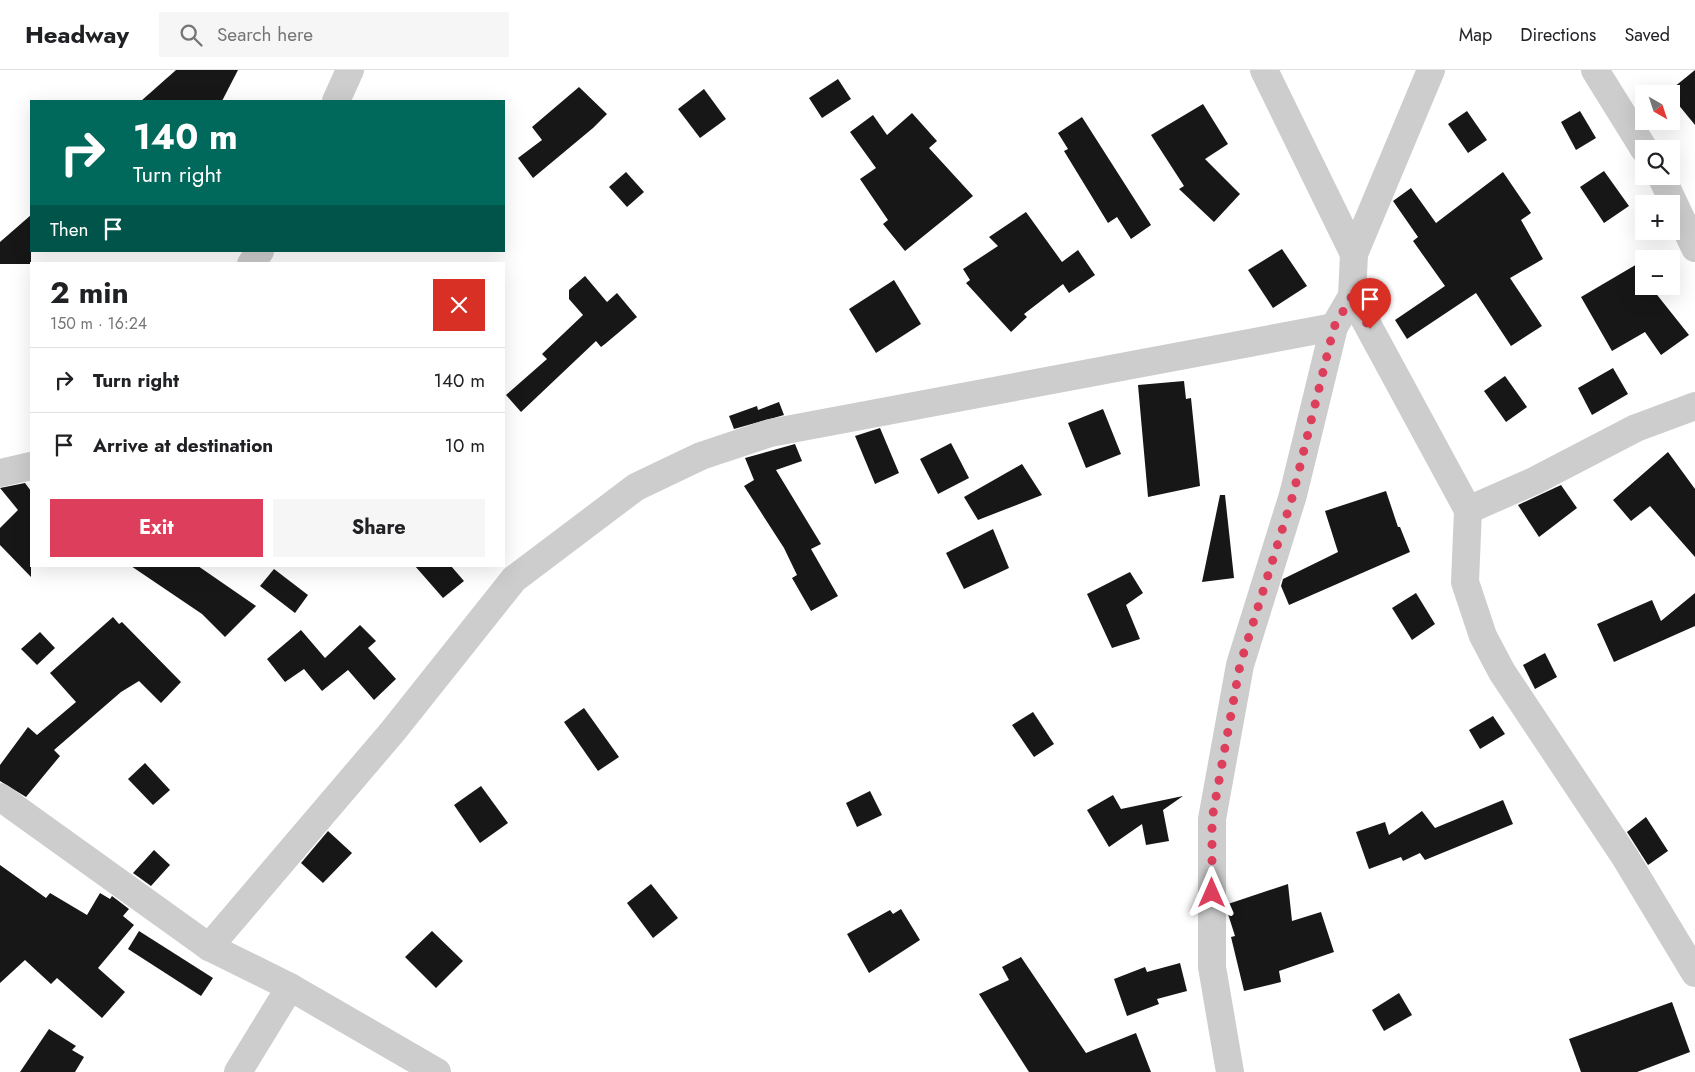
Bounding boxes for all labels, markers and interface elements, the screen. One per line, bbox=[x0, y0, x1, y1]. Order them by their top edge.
search box bbox=[159, 12, 509, 57]
text: Headway bbox=[25, 17, 129, 52]
icon: search bbox=[177, 21, 205, 49]
text: Search here bbox=[217, 21, 313, 48]
text: Map bbox=[1459, 22, 1492, 48]
text: Directions bbox=[1520, 22, 1596, 48]
text: Saved bbox=[1624, 22, 1670, 48]
north arrow bbox=[1635, 85, 1680, 130]
map controls bbox=[1635, 85, 1680, 295]
text: 140 m bbox=[133, 112, 238, 162]
icon: right bbox=[50, 120, 115, 185]
button: search bbox=[1635, 140, 1680, 185]
text: Turn right bbox=[133, 158, 221, 190]
button: + bbox=[1635, 195, 1680, 240]
icon: arrive bbox=[99, 215, 127, 243]
text: Then bbox=[50, 216, 89, 243]
button: − bbox=[1635, 250, 1680, 295]
text: 2 min bbox=[50, 271, 129, 314]
pin bbox=[1349, 278, 1391, 329]
button: close bbox=[433, 279, 485, 331]
icon: arrive bbox=[1356, 285, 1384, 313]
text: 150 m · 16:24 bbox=[50, 312, 147, 335]
icon: right bbox=[50, 366, 78, 394]
text: Turn right bbox=[93, 367, 179, 394]
text: 140 m bbox=[433, 367, 485, 394]
icon: arrive bbox=[50, 431, 78, 459]
text: Arrive at destination bbox=[93, 432, 273, 459]
text: 10 m bbox=[445, 432, 485, 459]
button: Exit bbox=[50, 499, 263, 557]
button: Share bbox=[273, 499, 485, 557]
position arrow bbox=[1185, 866, 1237, 918]

